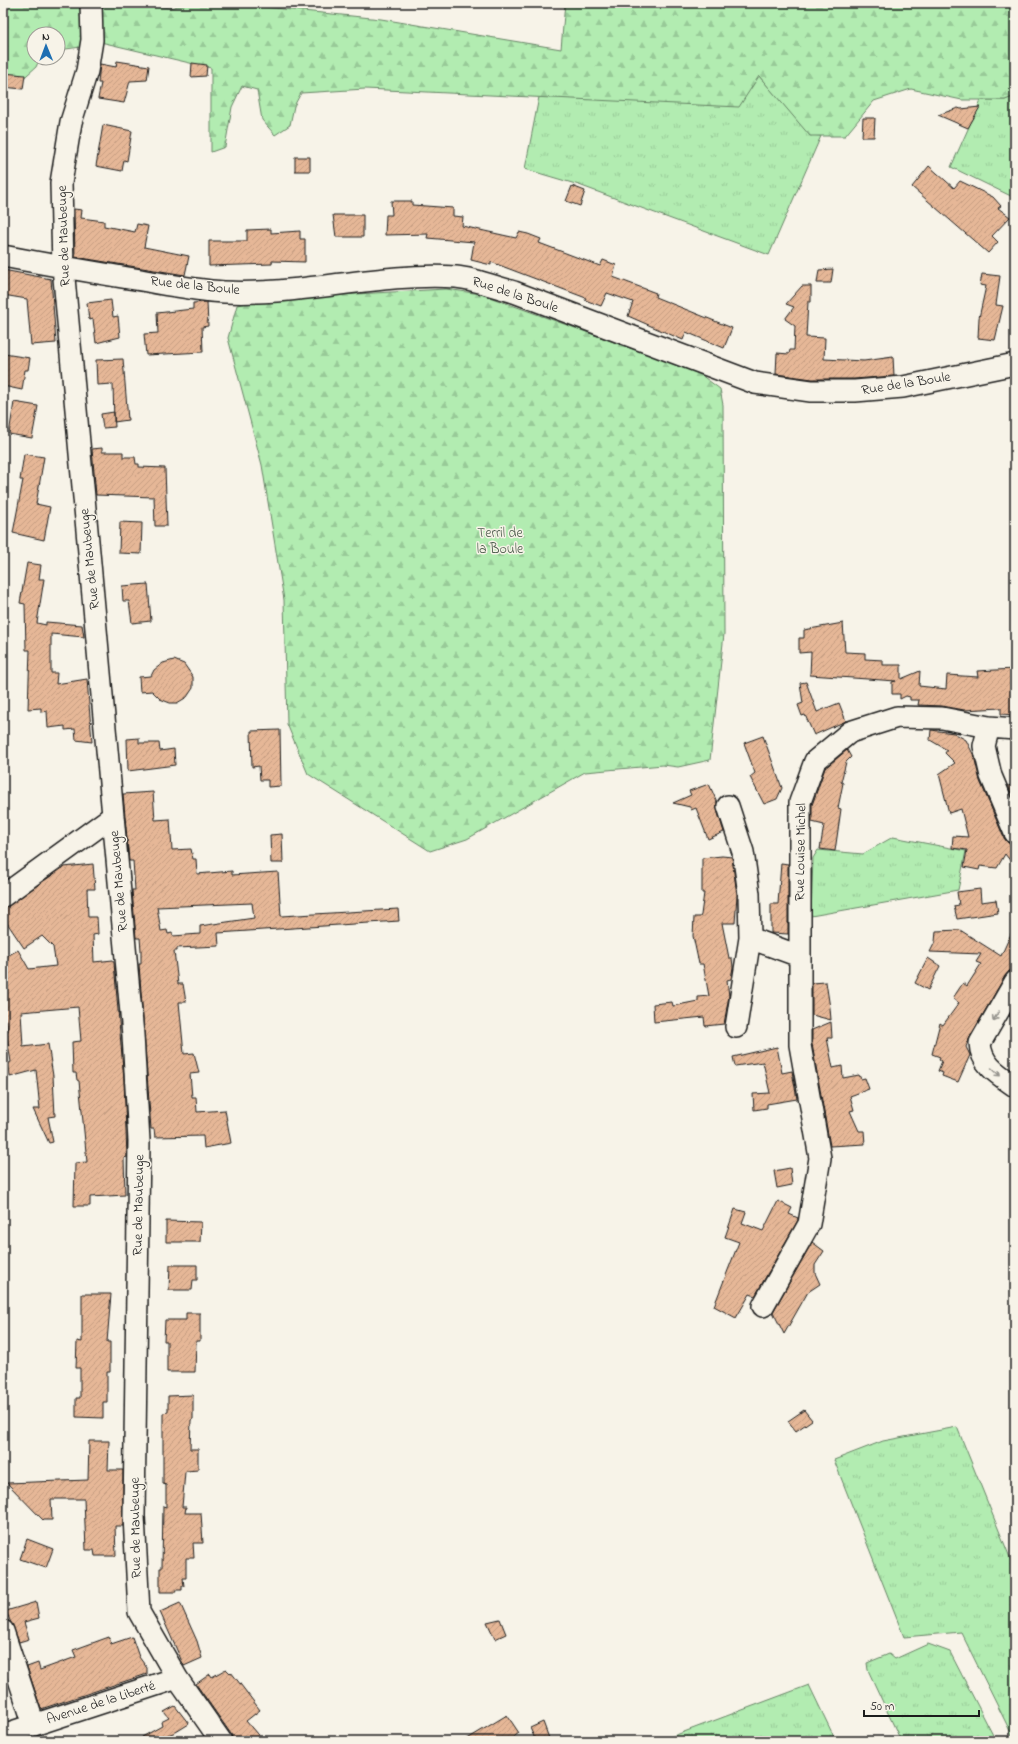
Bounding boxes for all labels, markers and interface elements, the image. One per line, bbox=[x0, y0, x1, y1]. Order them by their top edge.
north arrow bbox=[26, 26, 66, 66]
text: N bbox=[42, 29, 50, 45]
street label: Rue de Maubeuge bbox=[52, 184, 77, 287]
street label: Rue de la Boule bbox=[149, 271, 241, 301]
street label: Rue de la Boule bbox=[469, 271, 562, 319]
street label: Rue de la Boule bbox=[860, 366, 953, 401]
street label: Rue de Maubeuge bbox=[74, 507, 107, 610]
park label: Terril de la Boule bbox=[477, 523, 524, 560]
street label: Rue Louise Michel bbox=[790, 803, 812, 901]
street label: Rue de Maubeuge bbox=[104, 829, 135, 932]
one-way arrow bbox=[991, 1010, 999, 1022]
one-way arrow bbox=[991, 1067, 1001, 1077]
street label: Rue de Maubeuge bbox=[128, 1153, 151, 1256]
street label: Rue de Maubeuge bbox=[125, 1476, 148, 1579]
street label: Avenue de la Liberté bbox=[44, 1675, 159, 1730]
scale bar bbox=[864, 1692, 979, 1718]
text: 50 m bbox=[870, 1698, 894, 1716]

